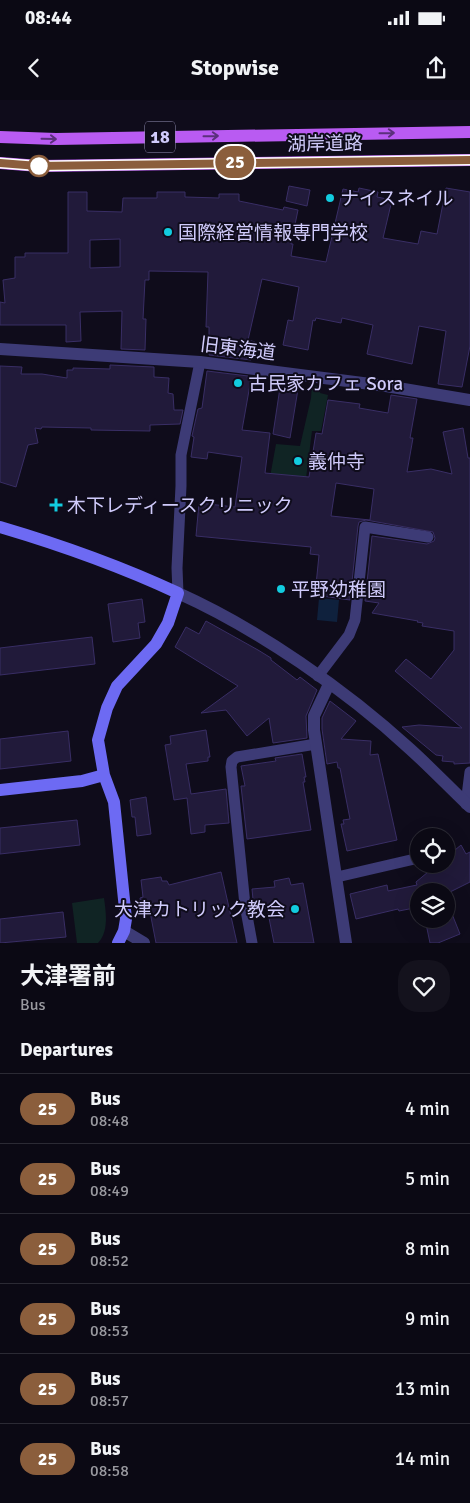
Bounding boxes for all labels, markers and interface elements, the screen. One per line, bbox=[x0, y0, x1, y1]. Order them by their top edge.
text: 08:44 bbox=[25, 6, 72, 30]
icon: back bbox=[20, 54, 48, 82]
text: Stopwise bbox=[191, 54, 279, 81]
icon: share bbox=[422, 54, 450, 82]
road number: 18 bbox=[145, 122, 175, 152]
one-way arrow bbox=[378, 128, 394, 138]
one-way arrow bbox=[202, 131, 219, 141]
street label: 湖岸道路 bbox=[287, 131, 363, 157]
one-way arrow bbox=[40, 134, 56, 143]
line badge: 25 bbox=[212, 146, 258, 178]
text: 25 bbox=[225, 151, 245, 173]
unlabelled marker bbox=[28, 155, 50, 177]
place label: ナイスネイル bbox=[340, 187, 453, 211]
marker: ナイスネイル bbox=[324, 192, 336, 204]
place label: 国際経営情報専門学校 bbox=[178, 221, 368, 245]
marker: 国際経営情報専門学校 bbox=[162, 226, 174, 238]
street label: 旧東海道 bbox=[199, 332, 277, 366]
place label: 古民家カフェ Sora bbox=[248, 372, 403, 396]
marker: 古民家カフェ Sora bbox=[232, 377, 244, 389]
place label: 義仲寺 bbox=[308, 450, 365, 474]
marker: 義仲寺 bbox=[292, 455, 304, 467]
place label: 木下レディースクリニック bbox=[67, 494, 293, 518]
marker: 木下レディースクリニック bbox=[49, 498, 63, 512]
place label: 平野幼稚園 bbox=[291, 578, 386, 602]
marker: 平野幼稚園 bbox=[275, 583, 287, 595]
map controls bbox=[410, 828, 455, 928]
button: locate bbox=[410, 828, 455, 873]
button: layers bbox=[410, 883, 455, 928]
place label: 大津カトリック教会 bbox=[114, 898, 285, 922]
marker: 大津カトリック教会 bbox=[289, 903, 301, 915]
button: heart bbox=[398, 960, 450, 1012]
text: 大津署前 bbox=[20, 961, 116, 991]
text: Bus bbox=[20, 995, 45, 1015]
text: Departures bbox=[20, 1038, 113, 1062]
text: Bus bbox=[90, 1087, 121, 1111]
text: 4 min bbox=[405, 1097, 450, 1121]
text: 25 bbox=[38, 1098, 57, 1120]
text: 08:48 bbox=[90, 1111, 129, 1131]
text: Bus bbox=[90, 1157, 121, 1181]
text: 5 min bbox=[405, 1167, 450, 1191]
text: 25 bbox=[38, 1168, 57, 1190]
text: 08:49 bbox=[90, 1181, 129, 1201]
text: Bus bbox=[90, 1227, 121, 1251]
text: 8 min bbox=[405, 1237, 450, 1261]
text: 25 bbox=[38, 1238, 57, 1260]
text: 08:52 bbox=[90, 1251, 129, 1271]
text: Bus bbox=[90, 1297, 121, 1321]
text: 9 min bbox=[405, 1307, 450, 1331]
text: 25 bbox=[38, 1308, 57, 1330]
text: 08:53 bbox=[90, 1321, 129, 1341]
text: Bus bbox=[90, 1367, 121, 1391]
text: 13 min bbox=[395, 1377, 450, 1401]
text: 25 bbox=[38, 1378, 57, 1400]
text: 08:57 bbox=[90, 1391, 129, 1411]
text: Bus bbox=[90, 1437, 121, 1461]
text: 14 min bbox=[395, 1447, 450, 1471]
text: 25 bbox=[38, 1448, 57, 1470]
text: 08:58 bbox=[90, 1461, 129, 1481]

